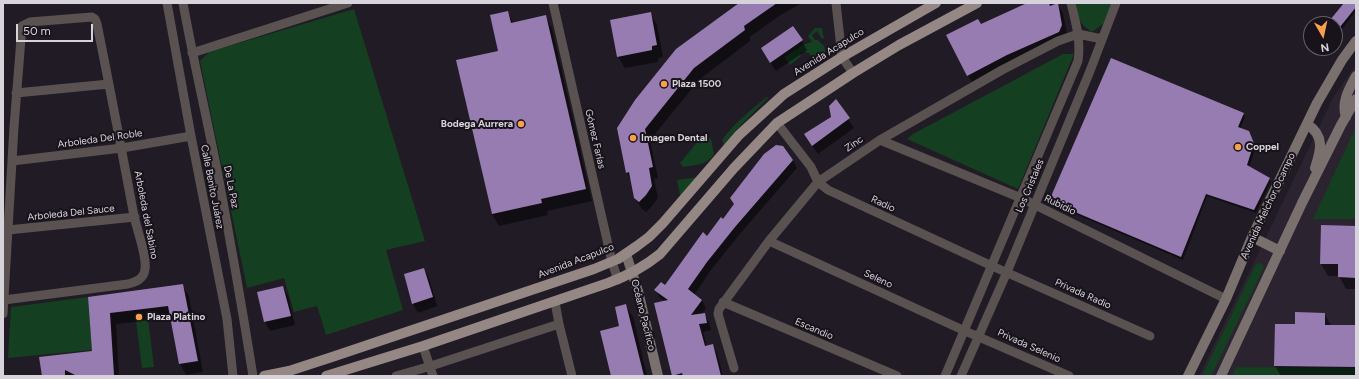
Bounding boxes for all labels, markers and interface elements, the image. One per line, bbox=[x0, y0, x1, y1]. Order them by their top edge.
scale bar bbox=[18, 16, 95, 42]
north arrow bbox=[1303, 16, 1343, 56]
text: 50 m bbox=[23, 24, 51, 38]
street label: Avenida Acapulco bbox=[792, 26, 866, 78]
text: N bbox=[1320, 40, 1330, 54]
place label: Plaza 1500 bbox=[672, 78, 721, 90]
marker: Plaza 1500 bbox=[659, 79, 669, 89]
street label: Gómez Farías bbox=[582, 108, 608, 170]
place label: Bodega Aurrera bbox=[441, 118, 513, 130]
marker: Bodega Aurrera bbox=[516, 119, 526, 129]
street label: Arboleda Del Roble bbox=[57, 127, 143, 151]
place label: Imagen Dental bbox=[641, 132, 707, 144]
marker: Imagen Dental bbox=[628, 133, 638, 143]
street label: Zinc bbox=[842, 133, 866, 155]
place label: Coppel bbox=[1246, 141, 1279, 153]
marker: Coppel bbox=[1233, 142, 1243, 152]
street label: Calle Benito Juárez bbox=[198, 144, 226, 230]
street label: Avenida Melchor Ocampo bbox=[1238, 151, 1298, 261]
street label: Los Cristales bbox=[1013, 157, 1047, 215]
street label: De La Paz bbox=[221, 165, 241, 209]
street label: Arboleda del Sabino bbox=[132, 170, 160, 260]
street label: Rubidio bbox=[1042, 192, 1078, 218]
street label: Radio bbox=[869, 193, 897, 215]
street label: Arboleda Del Sauce bbox=[27, 202, 115, 224]
street label: Avenida Acapulco bbox=[536, 241, 616, 281]
street label: Seleno bbox=[862, 267, 894, 291]
street label: Privada Radio bbox=[1053, 276, 1113, 312]
street label: Océano Pacífico bbox=[628, 278, 658, 352]
place label: Plaza Platino bbox=[147, 311, 205, 323]
marker: Plaza Platino bbox=[134, 312, 144, 322]
street label: Escandio bbox=[793, 316, 835, 342]
street label: Privada Selenio bbox=[995, 327, 1063, 365]

